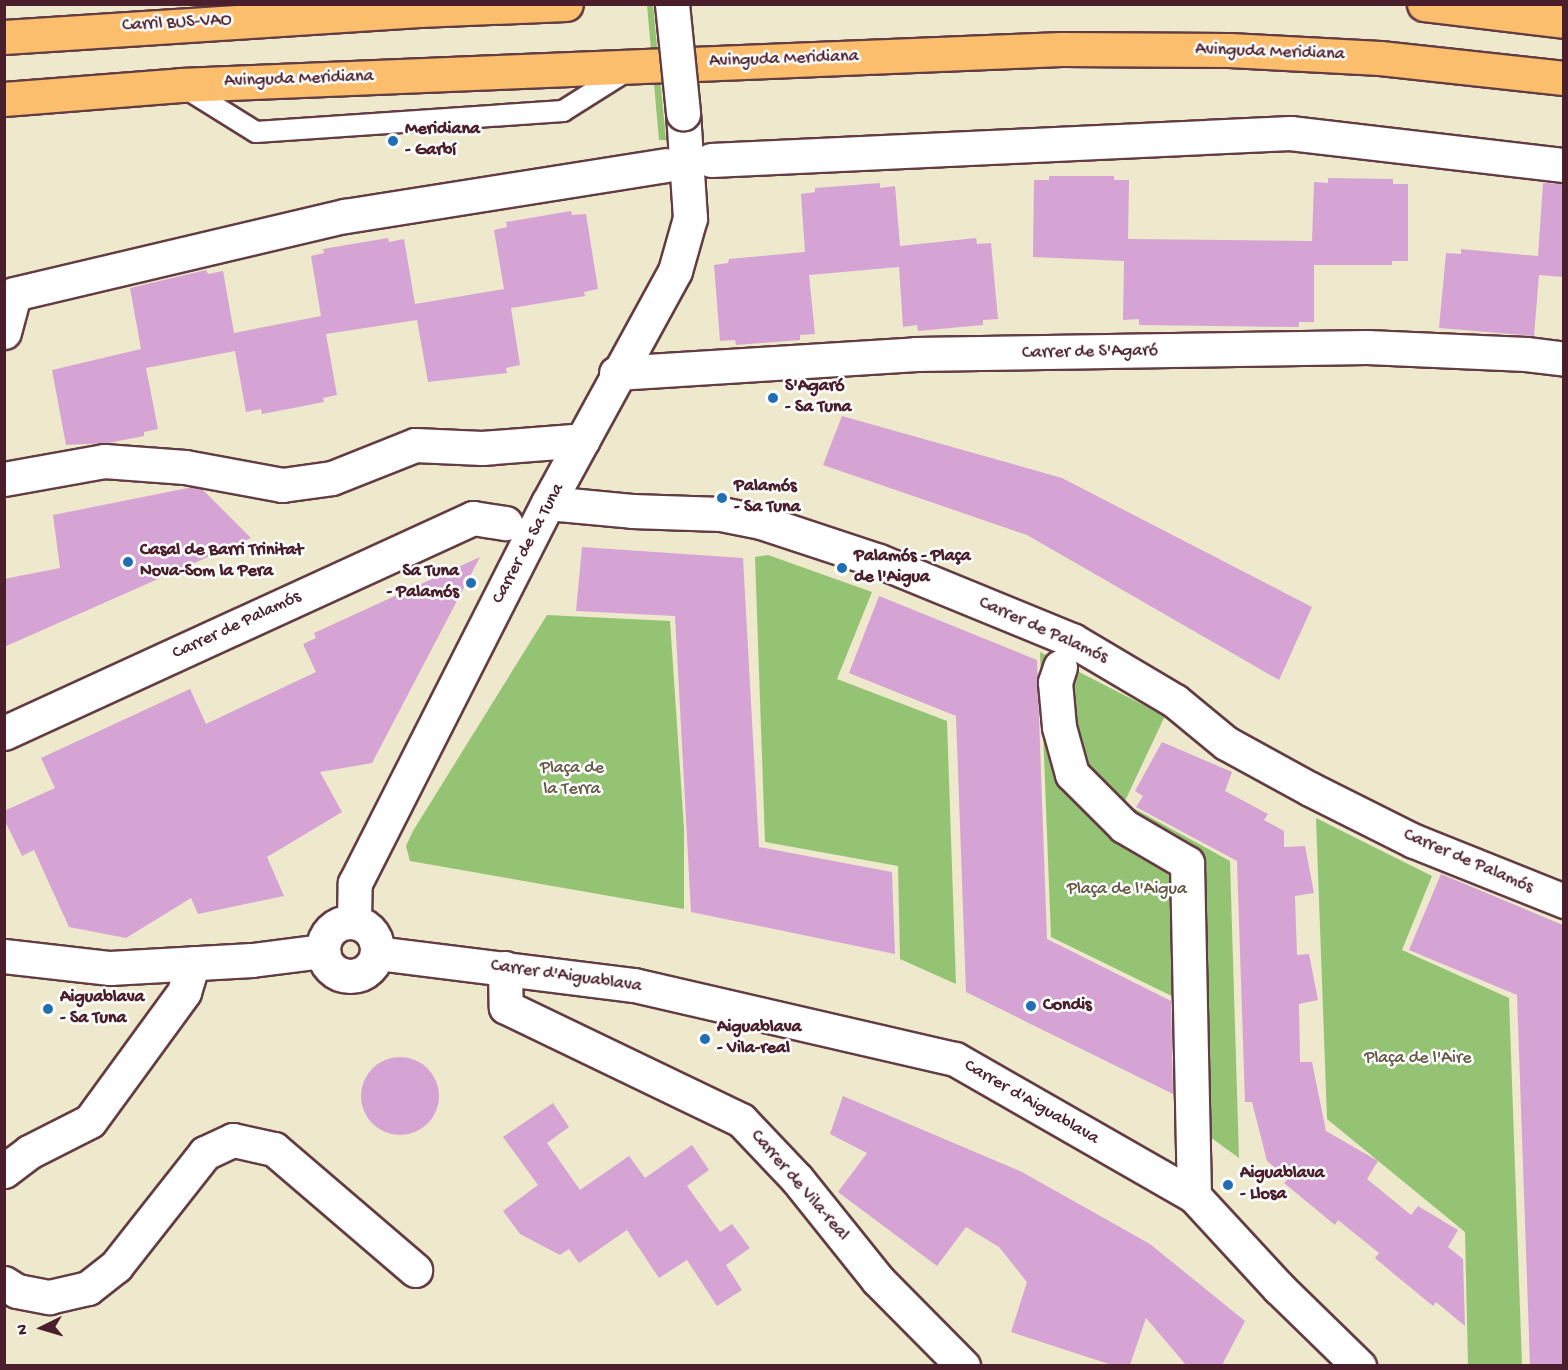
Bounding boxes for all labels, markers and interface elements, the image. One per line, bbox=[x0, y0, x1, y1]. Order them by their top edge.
street label: Carril BUS-VAO bbox=[122, 10, 232, 38]
street label: Avinguda Meridiana bbox=[1195, 40, 1345, 66]
street label: Avinguda Meridiana bbox=[709, 47, 859, 73]
street label: Avinguda Meridiana bbox=[224, 67, 374, 93]
place label: Meridiana - Garbí bbox=[405, 120, 480, 162]
marker: Meridiana - Garbí bbox=[386, 134, 400, 148]
street label: Carrer de S'Agaró bbox=[1022, 341, 1158, 365]
place label: S'Agaró - Sa Tuna bbox=[785, 377, 851, 420]
marker: S'Agaró - Sa Tuna bbox=[766, 391, 780, 405]
place label: Palamós - Sa Tuna bbox=[734, 477, 800, 520]
street label: Carrer de Sa Tuna bbox=[488, 480, 570, 608]
marker: Palamós - Sa Tuna bbox=[715, 491, 729, 505]
place label: Casal de Barri Trinitat Nova-Som la Pera bbox=[140, 541, 303, 584]
place label: Palamós - Plaça de l'Aigua bbox=[854, 547, 971, 590]
marker: Casal de Barri Trinitat Nova-Som la Pera bbox=[121, 555, 135, 569]
marker: Palamós - Plaça de l'Aigua bbox=[835, 561, 849, 575]
place label: Sa Tuna - Palamós bbox=[386, 562, 459, 604]
marker: Sa Tuna - Palamós bbox=[464, 576, 478, 590]
street label: Carrer de Palamós bbox=[169, 587, 305, 665]
street label: Carrer de Palamós bbox=[975, 593, 1111, 669]
park label: Plaça de la Terra bbox=[540, 759, 604, 802]
street label: Carrer de Palamós bbox=[1400, 825, 1536, 899]
park label: Plaça de l'Aigua bbox=[1067, 879, 1187, 901]
street label: Carrer d'Aiguablava bbox=[489, 956, 643, 998]
place label: Aiguablava - Sa Tuna bbox=[60, 988, 145, 1030]
place label: Condis bbox=[1043, 995, 1092, 1017]
marker: Condis bbox=[1024, 999, 1038, 1013]
marker: Aiguablava - Sa Tuna bbox=[41, 1002, 55, 1016]
place label: Aiguablava - Vila-real bbox=[717, 1018, 802, 1060]
marker: Aiguablava - Vila-real bbox=[698, 1032, 712, 1046]
park label: Plaça de l'Aire bbox=[1364, 1048, 1472, 1070]
street label: Carrer d'Aiguablava bbox=[960, 1056, 1102, 1150]
street label: Carrer de Vila-real bbox=[745, 1126, 853, 1246]
place label: Aiguablava - Llosa bbox=[1240, 1164, 1325, 1206]
marker: Aiguablava - Llosa bbox=[1221, 1178, 1235, 1192]
north arrow bbox=[12, 1298, 72, 1358]
text: N bbox=[14, 1324, 33, 1336]

